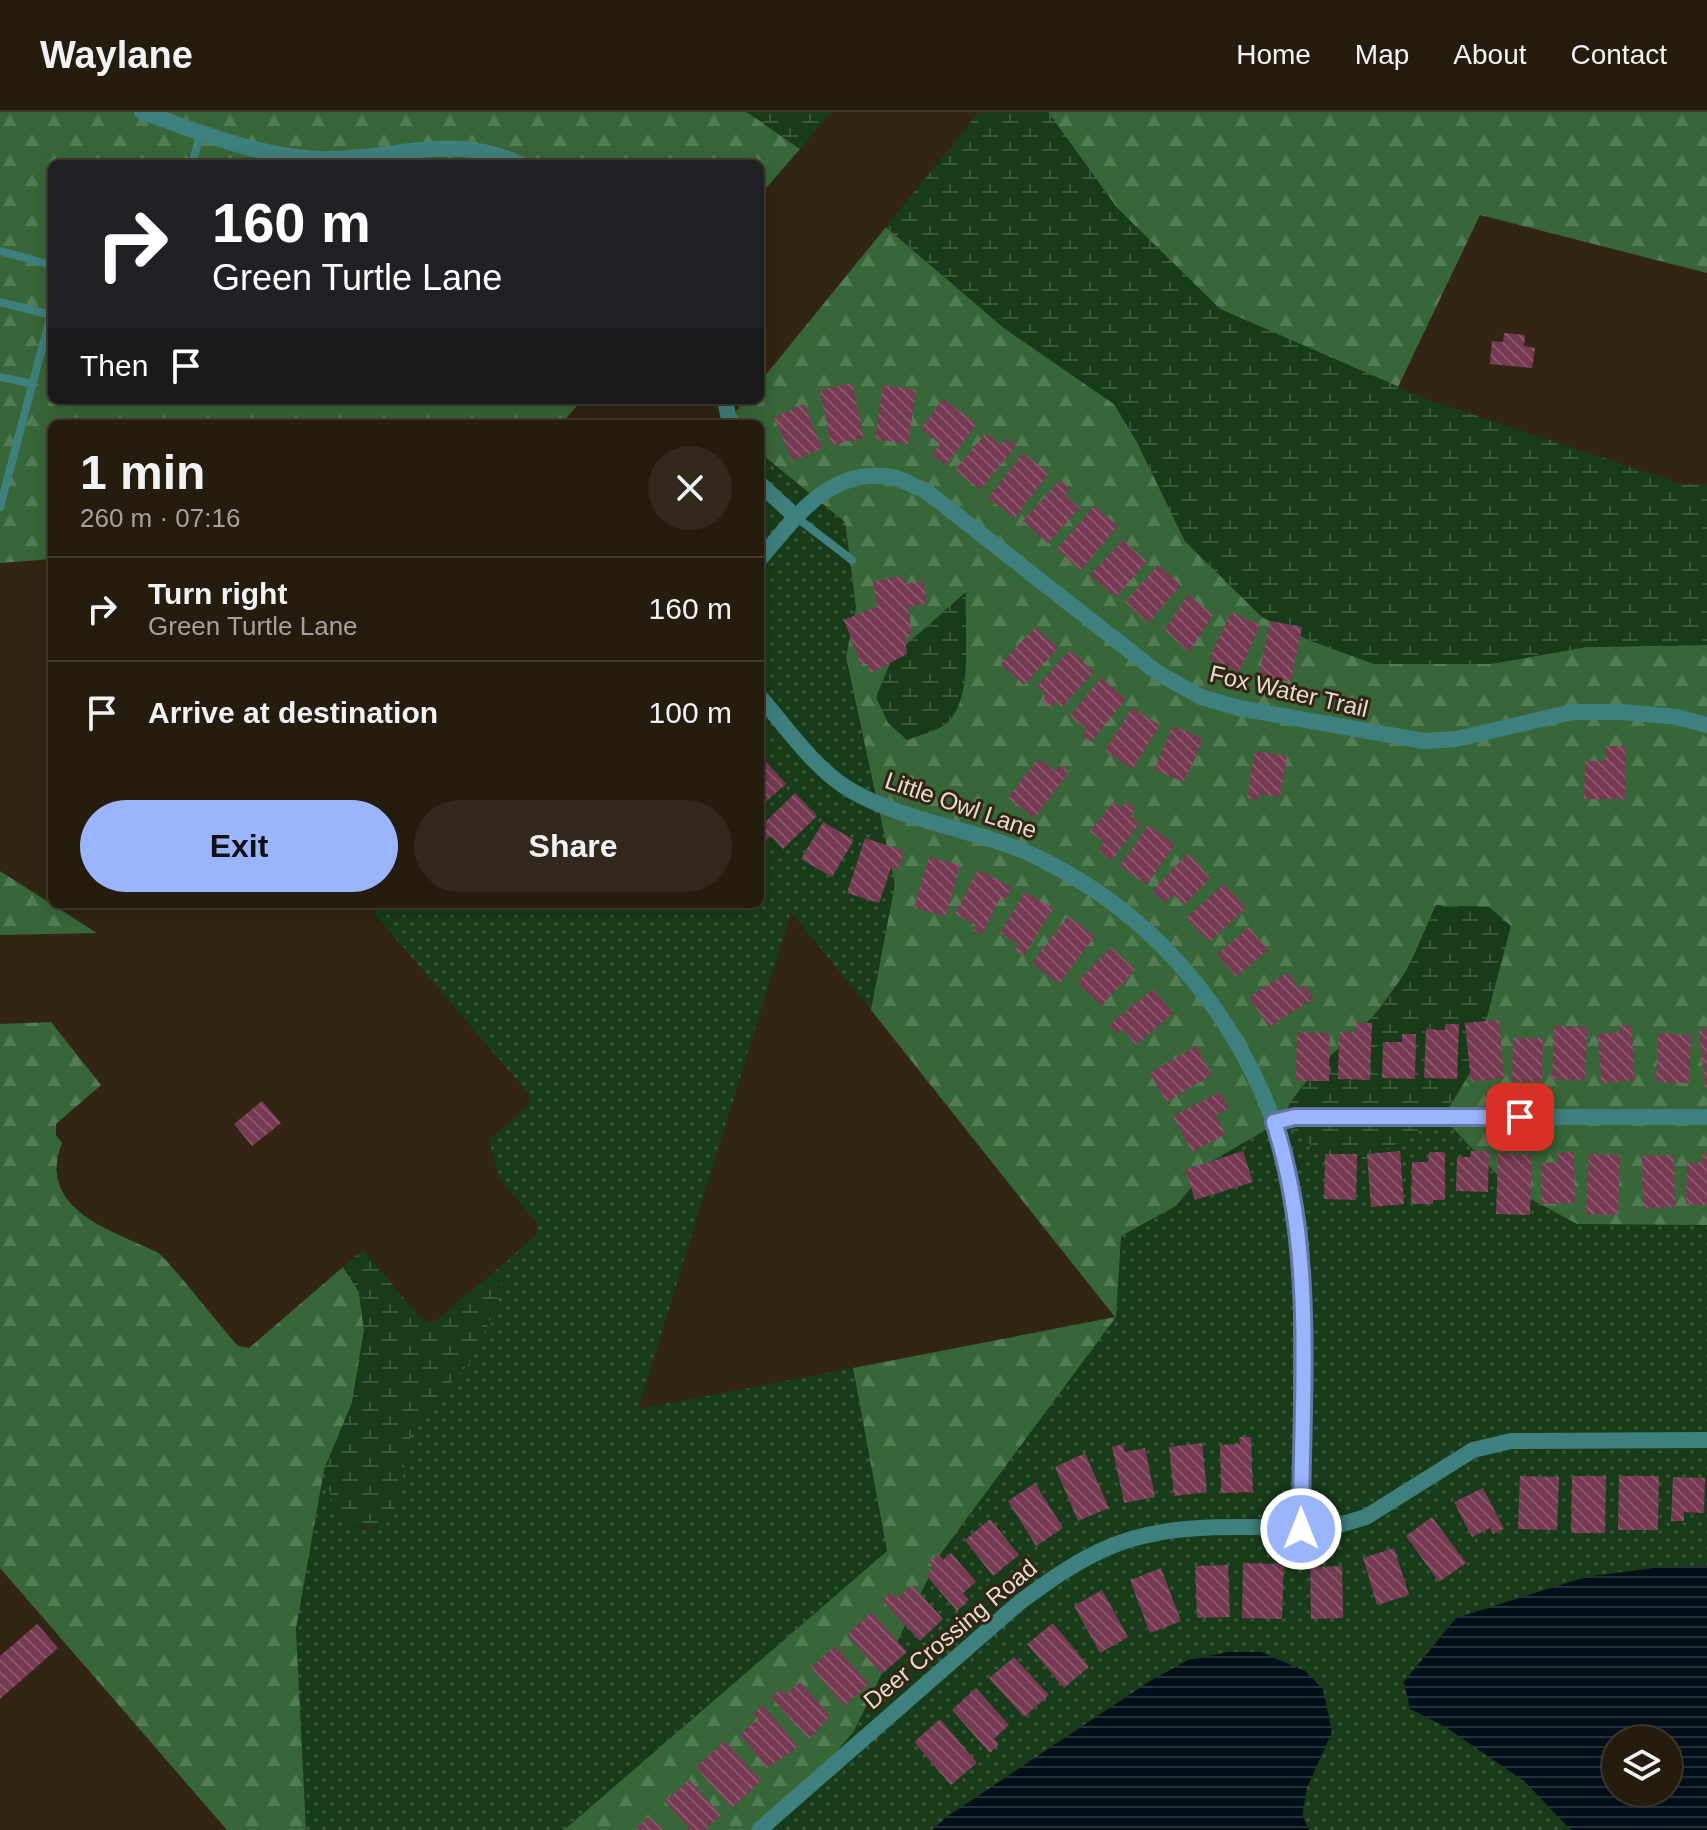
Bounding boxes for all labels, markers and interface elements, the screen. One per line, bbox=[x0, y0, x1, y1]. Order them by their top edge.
text: Waylane bbox=[40, 34, 193, 76]
text: Home bbox=[1236, 39, 1311, 70]
text: Map bbox=[1355, 39, 1409, 70]
text: About bbox=[1453, 39, 1527, 70]
text: Contact bbox=[1571, 39, 1667, 70]
text: 160 m bbox=[212, 191, 371, 254]
icon: right bbox=[80, 192, 184, 296]
text: Green Turtle Lane bbox=[212, 257, 502, 298]
icon: arrive bbox=[164, 344, 208, 388]
text: Then bbox=[80, 349, 148, 382]
text: 1 min bbox=[80, 446, 205, 499]
button: close bbox=[648, 446, 732, 530]
text: 260 m · 07:16 bbox=[80, 503, 240, 533]
text: Turn right bbox=[148, 577, 287, 610]
icon: right bbox=[80, 587, 124, 631]
text: 160 m bbox=[649, 592, 732, 625]
text: Green Turtle Lane bbox=[148, 611, 358, 641]
street label: Fox Water Trail bbox=[1207, 660, 1371, 722]
icon: arrive bbox=[80, 691, 124, 735]
text: Arrive at destination bbox=[148, 696, 438, 729]
text: 100 m bbox=[649, 696, 732, 729]
street label: Little Owl Lane bbox=[882, 766, 1040, 844]
button: Exit bbox=[80, 800, 398, 892]
button: Share bbox=[414, 800, 732, 892]
pin bbox=[1486, 1083, 1554, 1151]
icon: arrive bbox=[1498, 1095, 1542, 1139]
position arrow bbox=[1259, 1487, 1343, 1571]
street label: Deer Crossing Road bbox=[858, 1554, 1042, 1714]
map controls bbox=[1602, 1726, 1682, 1806]
button: layers bbox=[1602, 1726, 1682, 1806]

